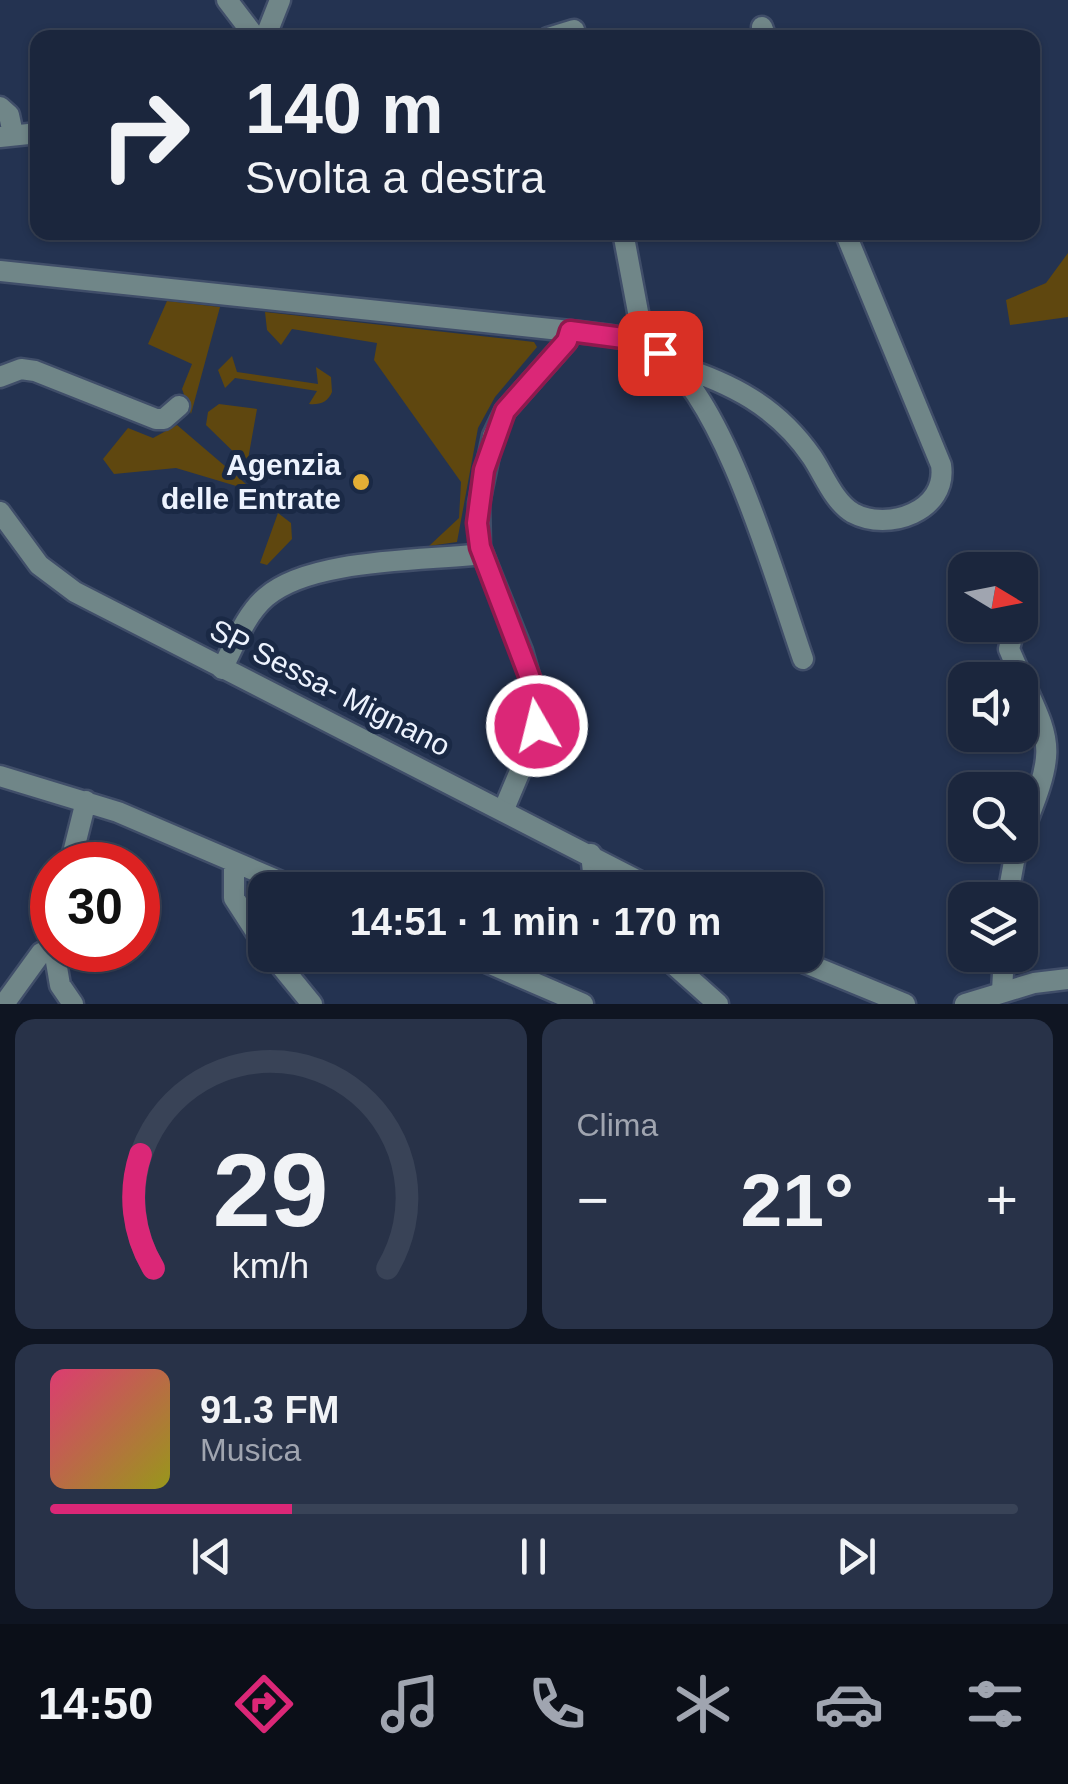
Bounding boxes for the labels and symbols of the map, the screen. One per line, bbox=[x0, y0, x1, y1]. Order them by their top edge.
pin bbox=[618, 311, 703, 396]
place label: Agenzia delle Entrate bbox=[161, 448, 341, 515]
marker: Agenzia delle Entrate bbox=[350, 471, 372, 493]
north arrow bbox=[948, 552, 1038, 642]
street label: SP Sessa- Mignano bbox=[205, 613, 456, 762]
position arrow bbox=[485, 674, 589, 778]
speed limit sign: 30 bbox=[30, 842, 160, 972]

